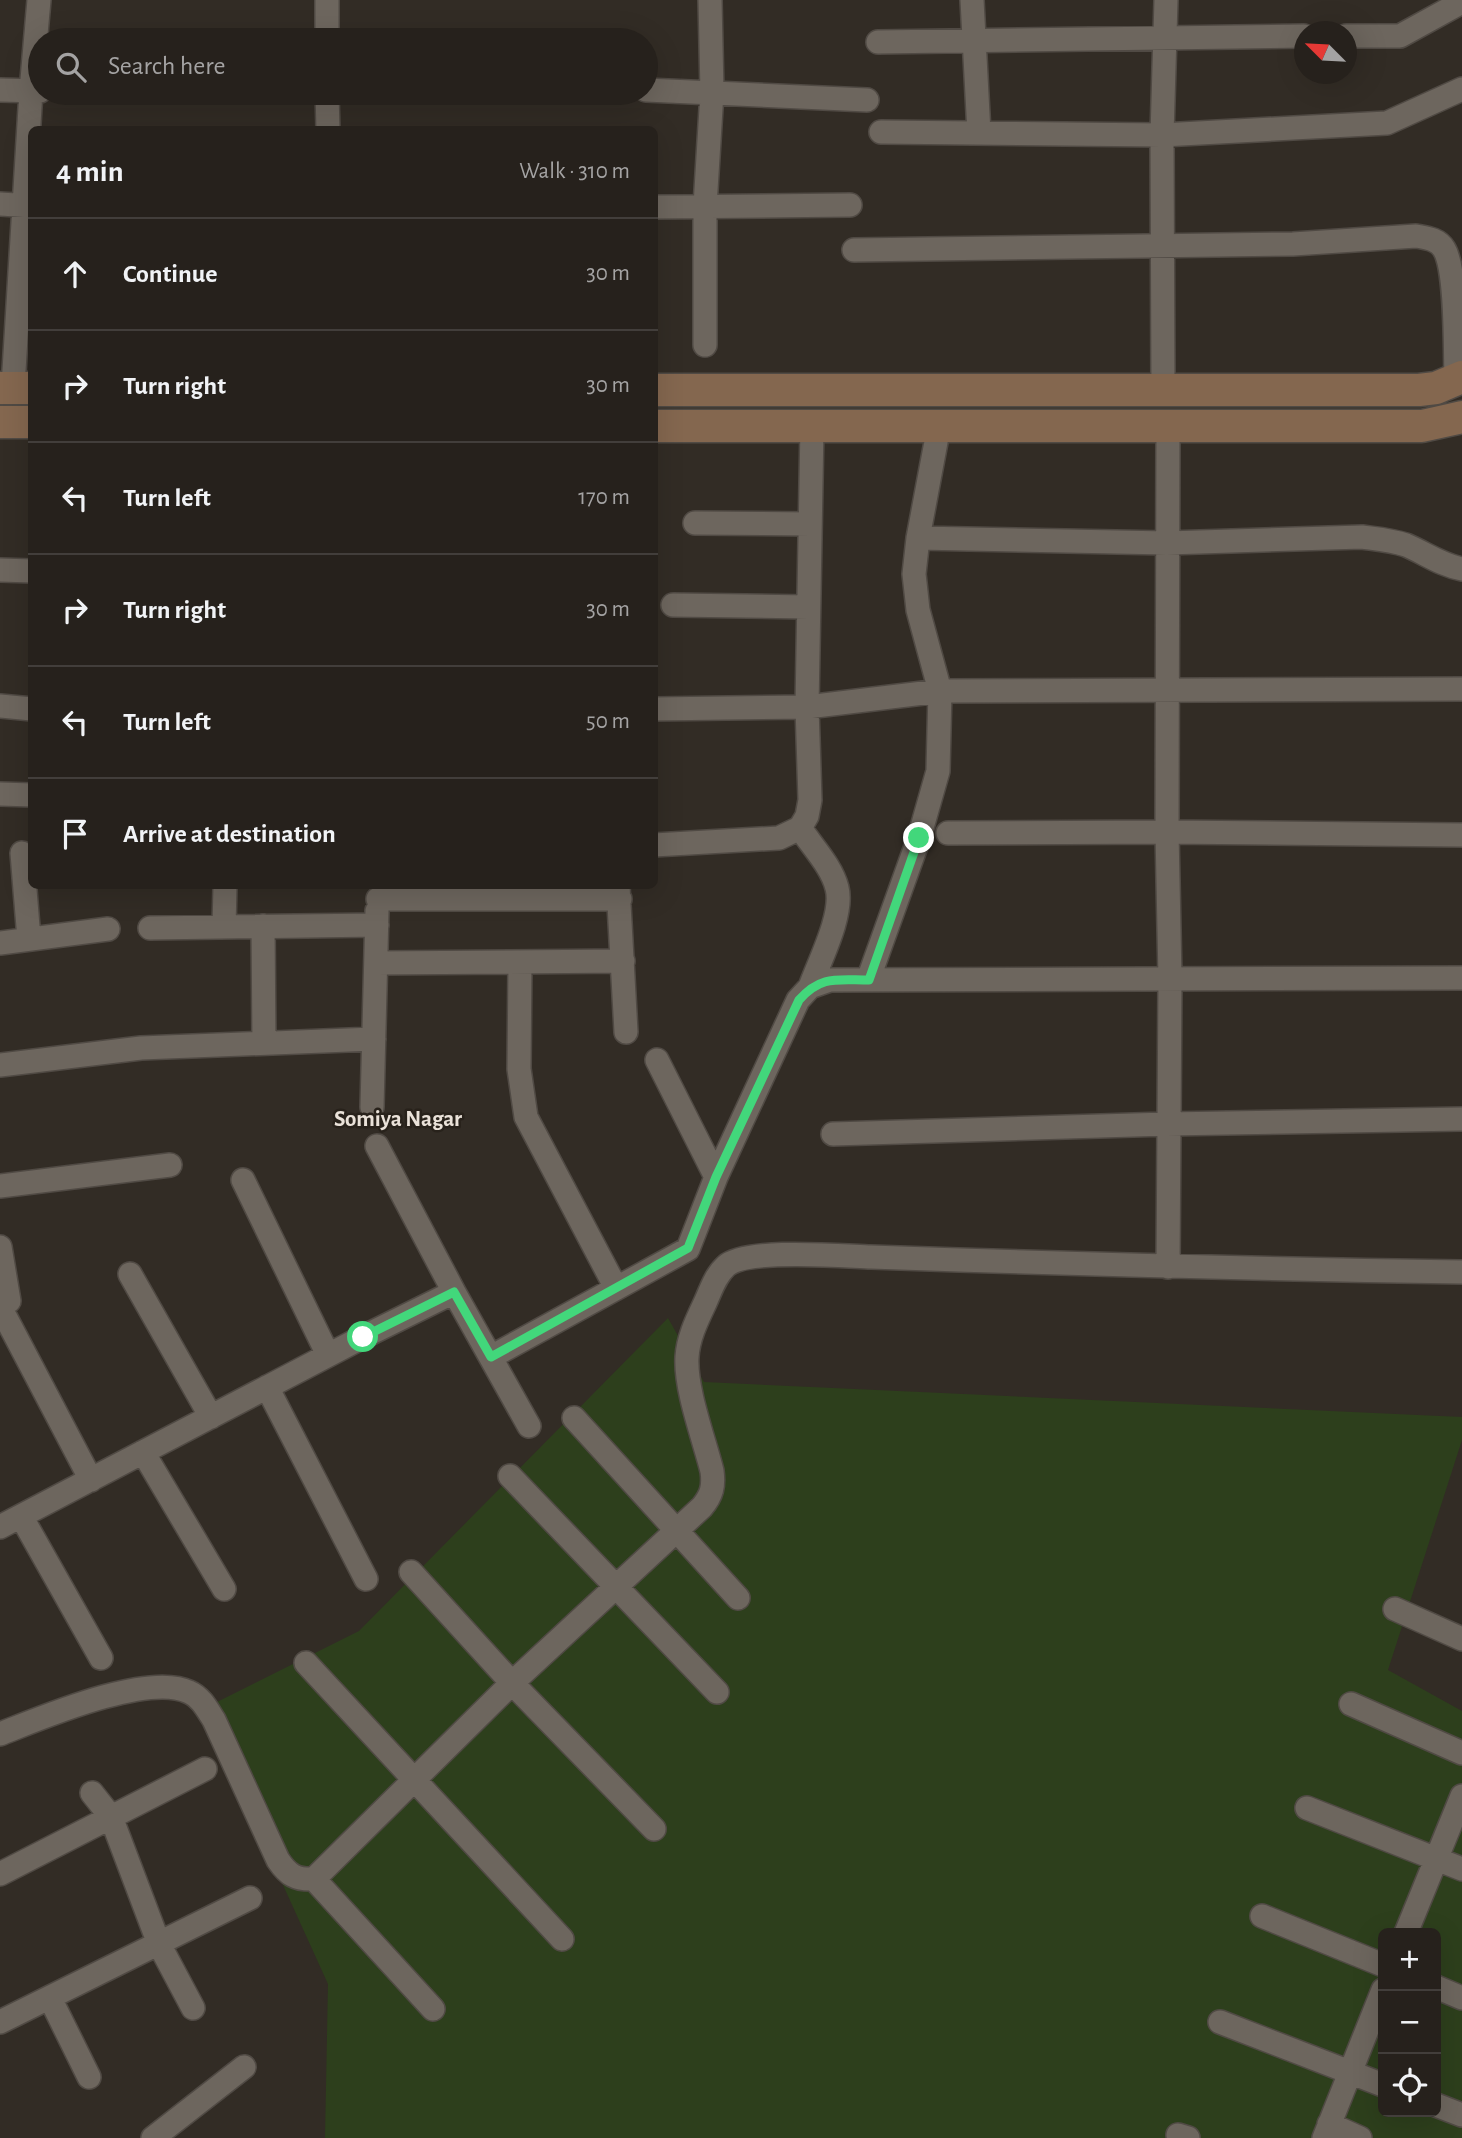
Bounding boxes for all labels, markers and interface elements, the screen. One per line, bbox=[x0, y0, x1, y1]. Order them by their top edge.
north arrow bbox=[1294, 21, 1357, 84]
search box bbox=[28, 28, 658, 105]
icon: search bbox=[52, 48, 90, 86]
text: Search here bbox=[108, 53, 226, 79]
text: 4 min bbox=[56, 157, 124, 187]
text: Walk · 310 m bbox=[519, 160, 630, 183]
icon: ahead bbox=[56, 255, 94, 293]
text: Continue bbox=[123, 261, 218, 287]
text: 30 m bbox=[586, 262, 630, 285]
icon: right bbox=[56, 367, 94, 405]
text: Turn right bbox=[123, 373, 226, 399]
text: 30 m bbox=[586, 374, 630, 397]
icon: left bbox=[56, 479, 94, 517]
text: Turn left bbox=[123, 485, 211, 511]
text: 170 m bbox=[578, 486, 630, 509]
icon: right bbox=[56, 591, 94, 629]
text: Turn right bbox=[123, 597, 226, 623]
text: 30 m bbox=[586, 598, 630, 621]
icon: left bbox=[56, 703, 94, 741]
text: Turn left bbox=[123, 709, 211, 735]
text: 50 m bbox=[586, 710, 630, 733]
icon: arrive bbox=[56, 815, 94, 853]
text: Arrive at destination bbox=[123, 821, 336, 847]
route end bbox=[903, 822, 934, 853]
district label: Somiya Nagar bbox=[334, 1108, 462, 1131]
route start bbox=[347, 1321, 378, 1352]
map controls bbox=[1378, 1928, 1441, 2117]
button: + bbox=[1378, 1928, 1441, 1991]
button: − bbox=[1378, 1991, 1441, 2054]
button: locate bbox=[1378, 2054, 1441, 2117]

